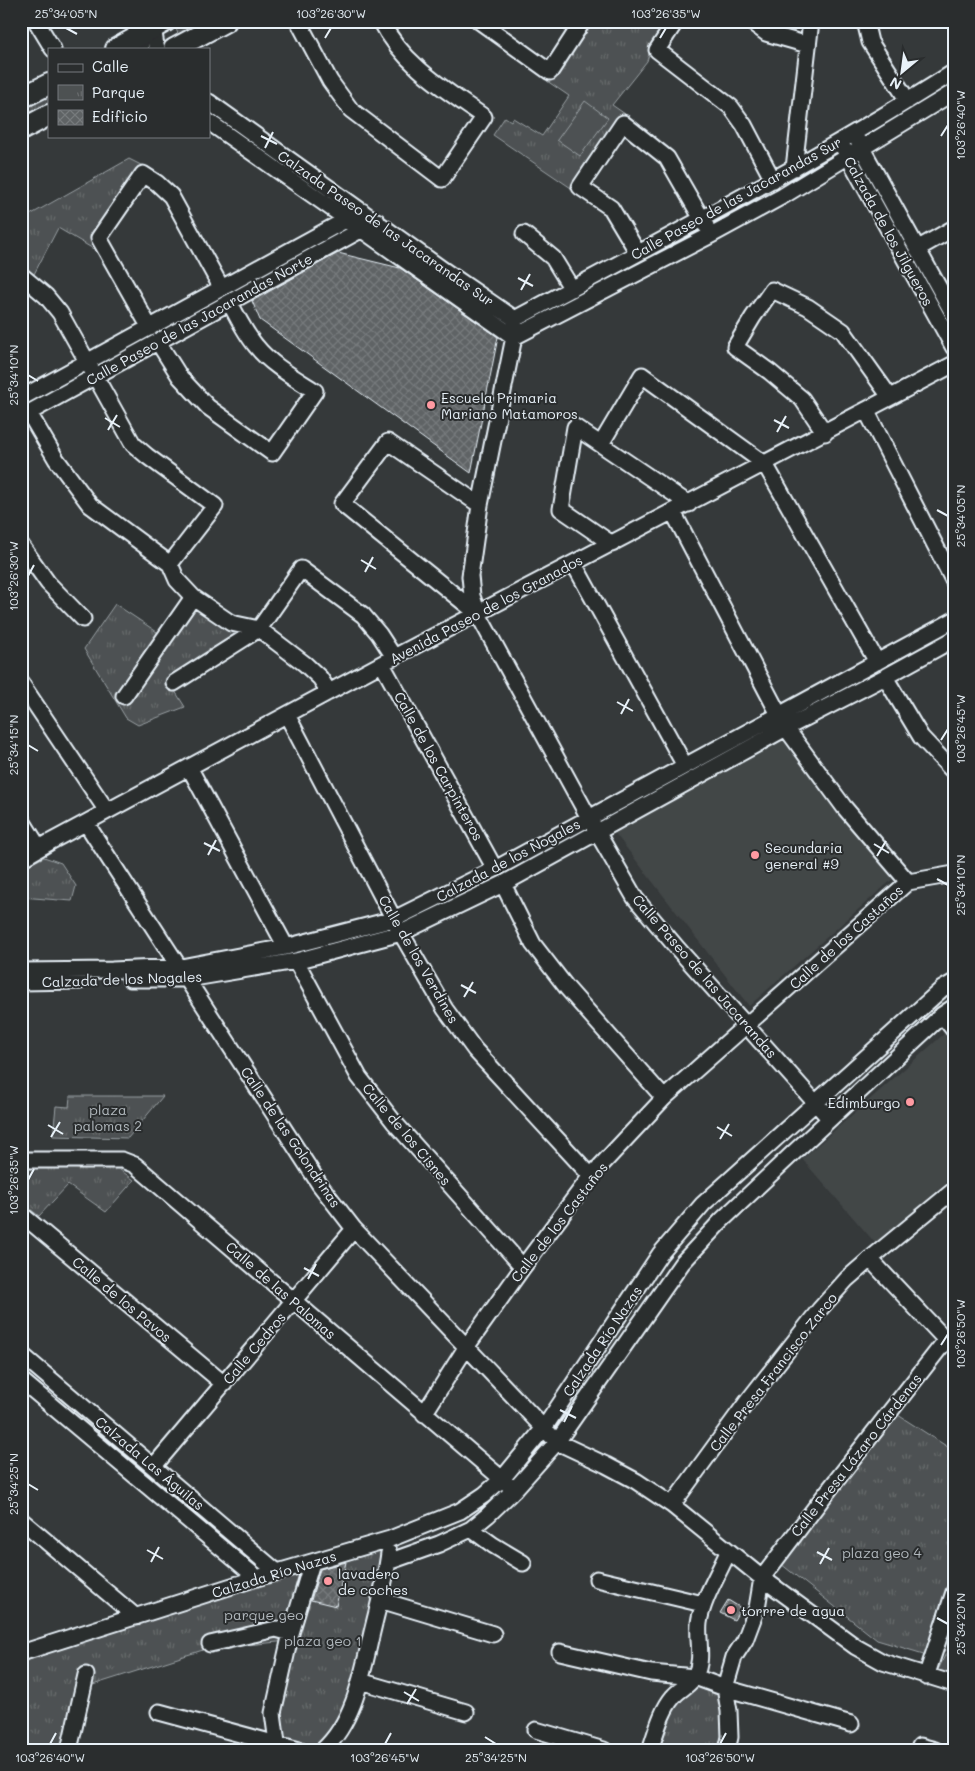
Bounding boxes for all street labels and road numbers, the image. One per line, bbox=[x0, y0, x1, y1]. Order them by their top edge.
street label: Calle Paseo de las Jacarandas Sur bbox=[627, 132, 845, 264]
street label: Calzada Paseo de las Jacarandas Sur bbox=[274, 146, 498, 310]
street label: Calzada de los Jilgueros bbox=[840, 153, 938, 309]
street label: Calle Paseo de las Jacarandas Norte bbox=[82, 249, 316, 389]
street label: Avenida Paseo de los Granados bbox=[386, 550, 586, 668]
street label: Calle de los Carpinteros bbox=[390, 688, 488, 844]
street label: Calzada de los Nogales bbox=[433, 814, 583, 906]
street label: Calle de los Castaños bbox=[785, 881, 907, 993]
street label: Calle Paseo de las Jacarandas bbox=[629, 890, 781, 1062]
street label: Calle de los Verdines bbox=[374, 891, 464, 1027]
street label: Calzada de los Nogales bbox=[42, 967, 202, 991]
street label: Calle de las Golondrinas bbox=[237, 1063, 345, 1211]
street label: Calle de los Cisnes bbox=[358, 1079, 456, 1189]
street label: Calle de los Castaños bbox=[506, 1158, 612, 1286]
street label: Calle de las Palomas bbox=[222, 1237, 340, 1343]
street label: Calle de los Pavos bbox=[68, 1252, 176, 1346]
street label: Calzada Río Nazas bbox=[558, 1282, 646, 1400]
street label: Calle Presa Francisco Zarco bbox=[705, 1289, 841, 1455]
street label: Calle Cedros bbox=[218, 1308, 290, 1388]
street label: Calle Presa Lázaro Cárdenas bbox=[786, 1370, 926, 1540]
street label: Calzada Las Águilas bbox=[91, 1412, 209, 1514]
street label: Calzada Río Nazas bbox=[209, 1546, 339, 1602]

